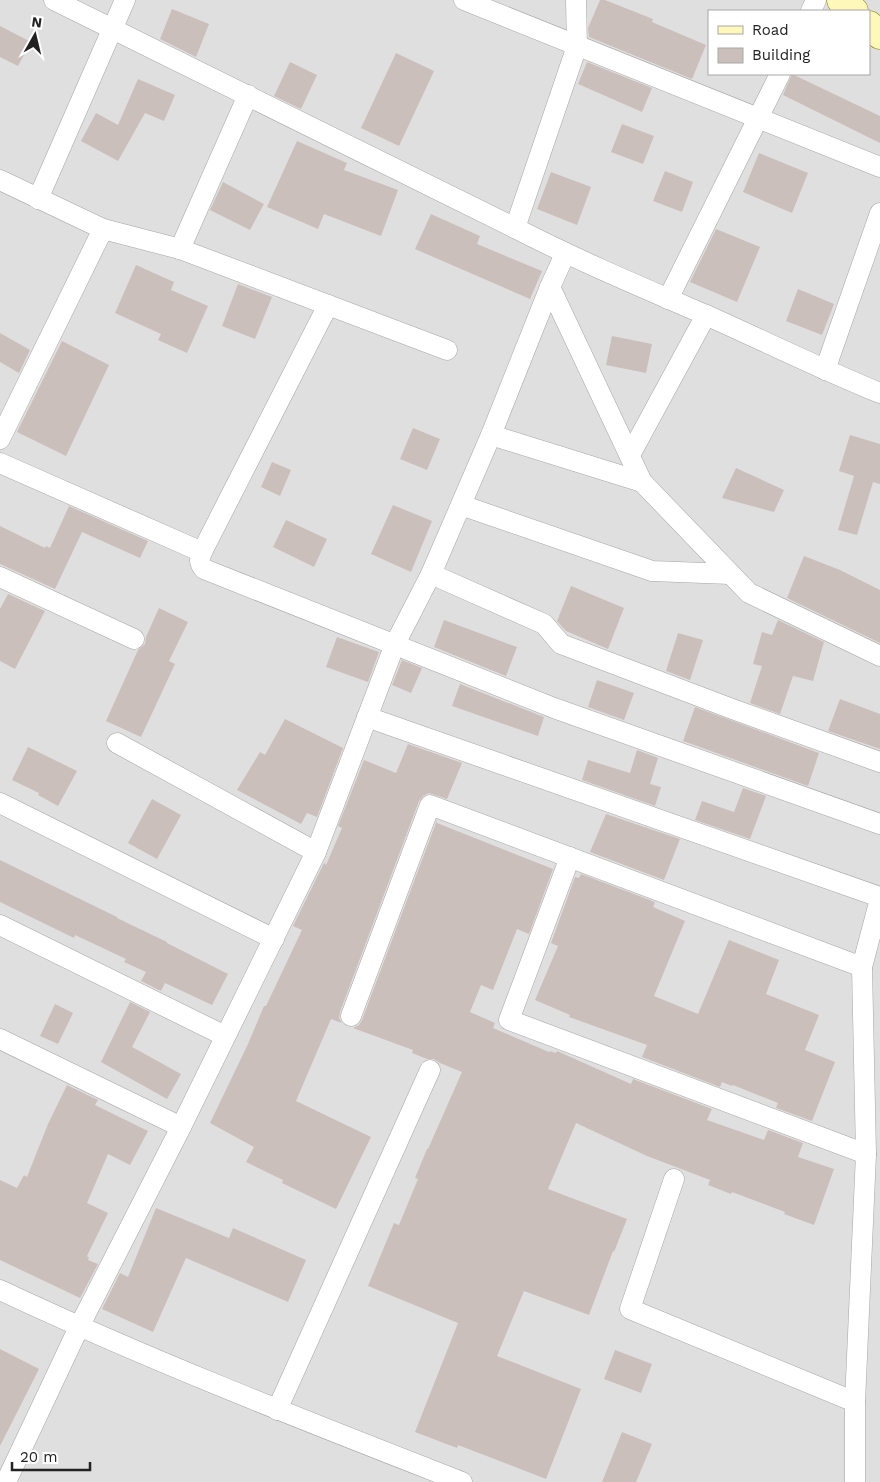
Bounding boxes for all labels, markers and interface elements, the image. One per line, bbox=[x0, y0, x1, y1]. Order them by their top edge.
north arrow bbox=[10, 10, 60, 60]
legend bbox=[708, 10, 870, 75]
text: N bbox=[31, 13, 43, 31]
text: Road bbox=[752, 21, 789, 39]
text: Building bbox=[752, 46, 810, 64]
scale bar bbox=[12, 1440, 90, 1472]
text: 20 m bbox=[20, 1448, 58, 1466]

